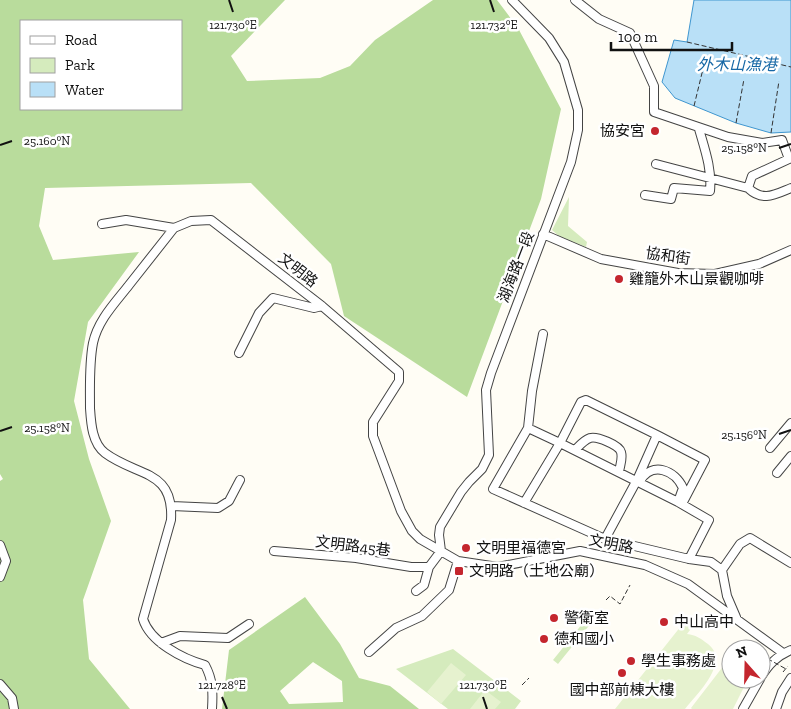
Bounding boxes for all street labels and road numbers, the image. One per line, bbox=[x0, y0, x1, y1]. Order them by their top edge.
street label: 湖海路一段 bbox=[494, 229, 538, 305]
street label: 協和街 bbox=[644, 244, 692, 268]
street label: 文明路 bbox=[275, 249, 321, 291]
street label: 文明路 bbox=[587, 531, 635, 557]
street label: 文明路45巷 bbox=[314, 532, 392, 560]

